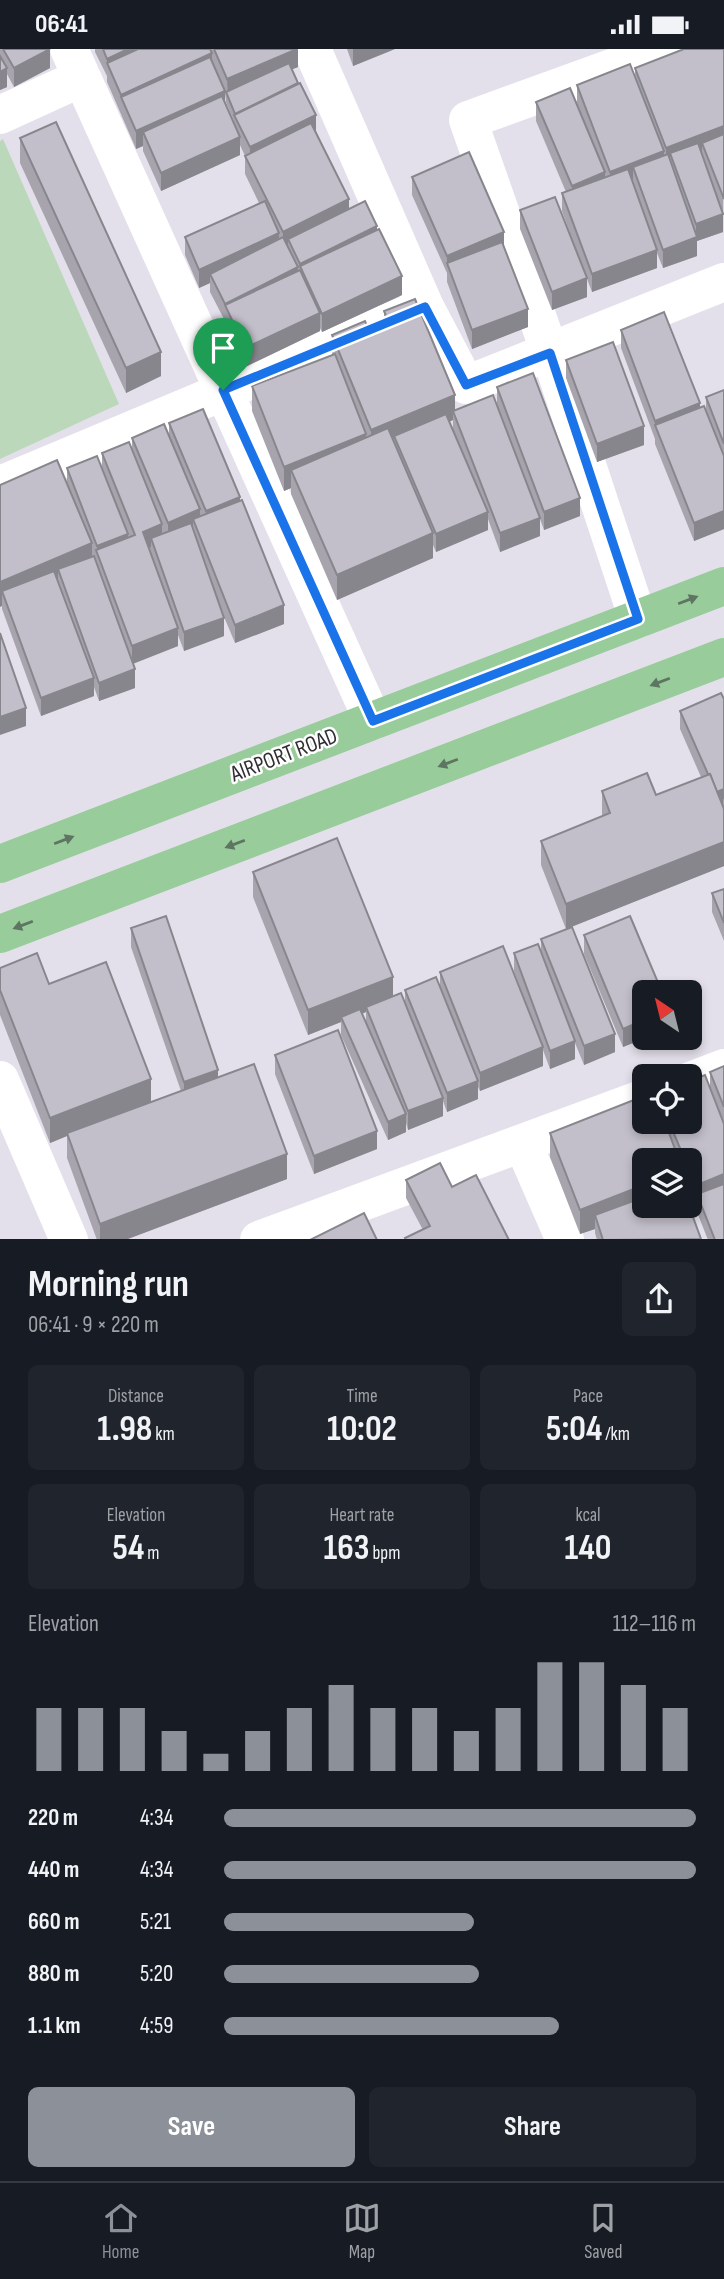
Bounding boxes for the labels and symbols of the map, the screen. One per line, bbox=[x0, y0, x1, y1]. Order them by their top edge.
pin bbox=[193, 318, 253, 390]
one-way arrow bbox=[677, 594, 698, 605]
one-way arrow bbox=[650, 676, 671, 687]
street label: AIRPORT ROAD bbox=[226, 722, 341, 789]
one-way arrow bbox=[437, 758, 458, 769]
one-way arrow bbox=[53, 834, 74, 845]
one-way arrow bbox=[225, 839, 246, 850]
one-way arrow bbox=[12, 920, 33, 931]
north arrow bbox=[632, 980, 702, 1050]

